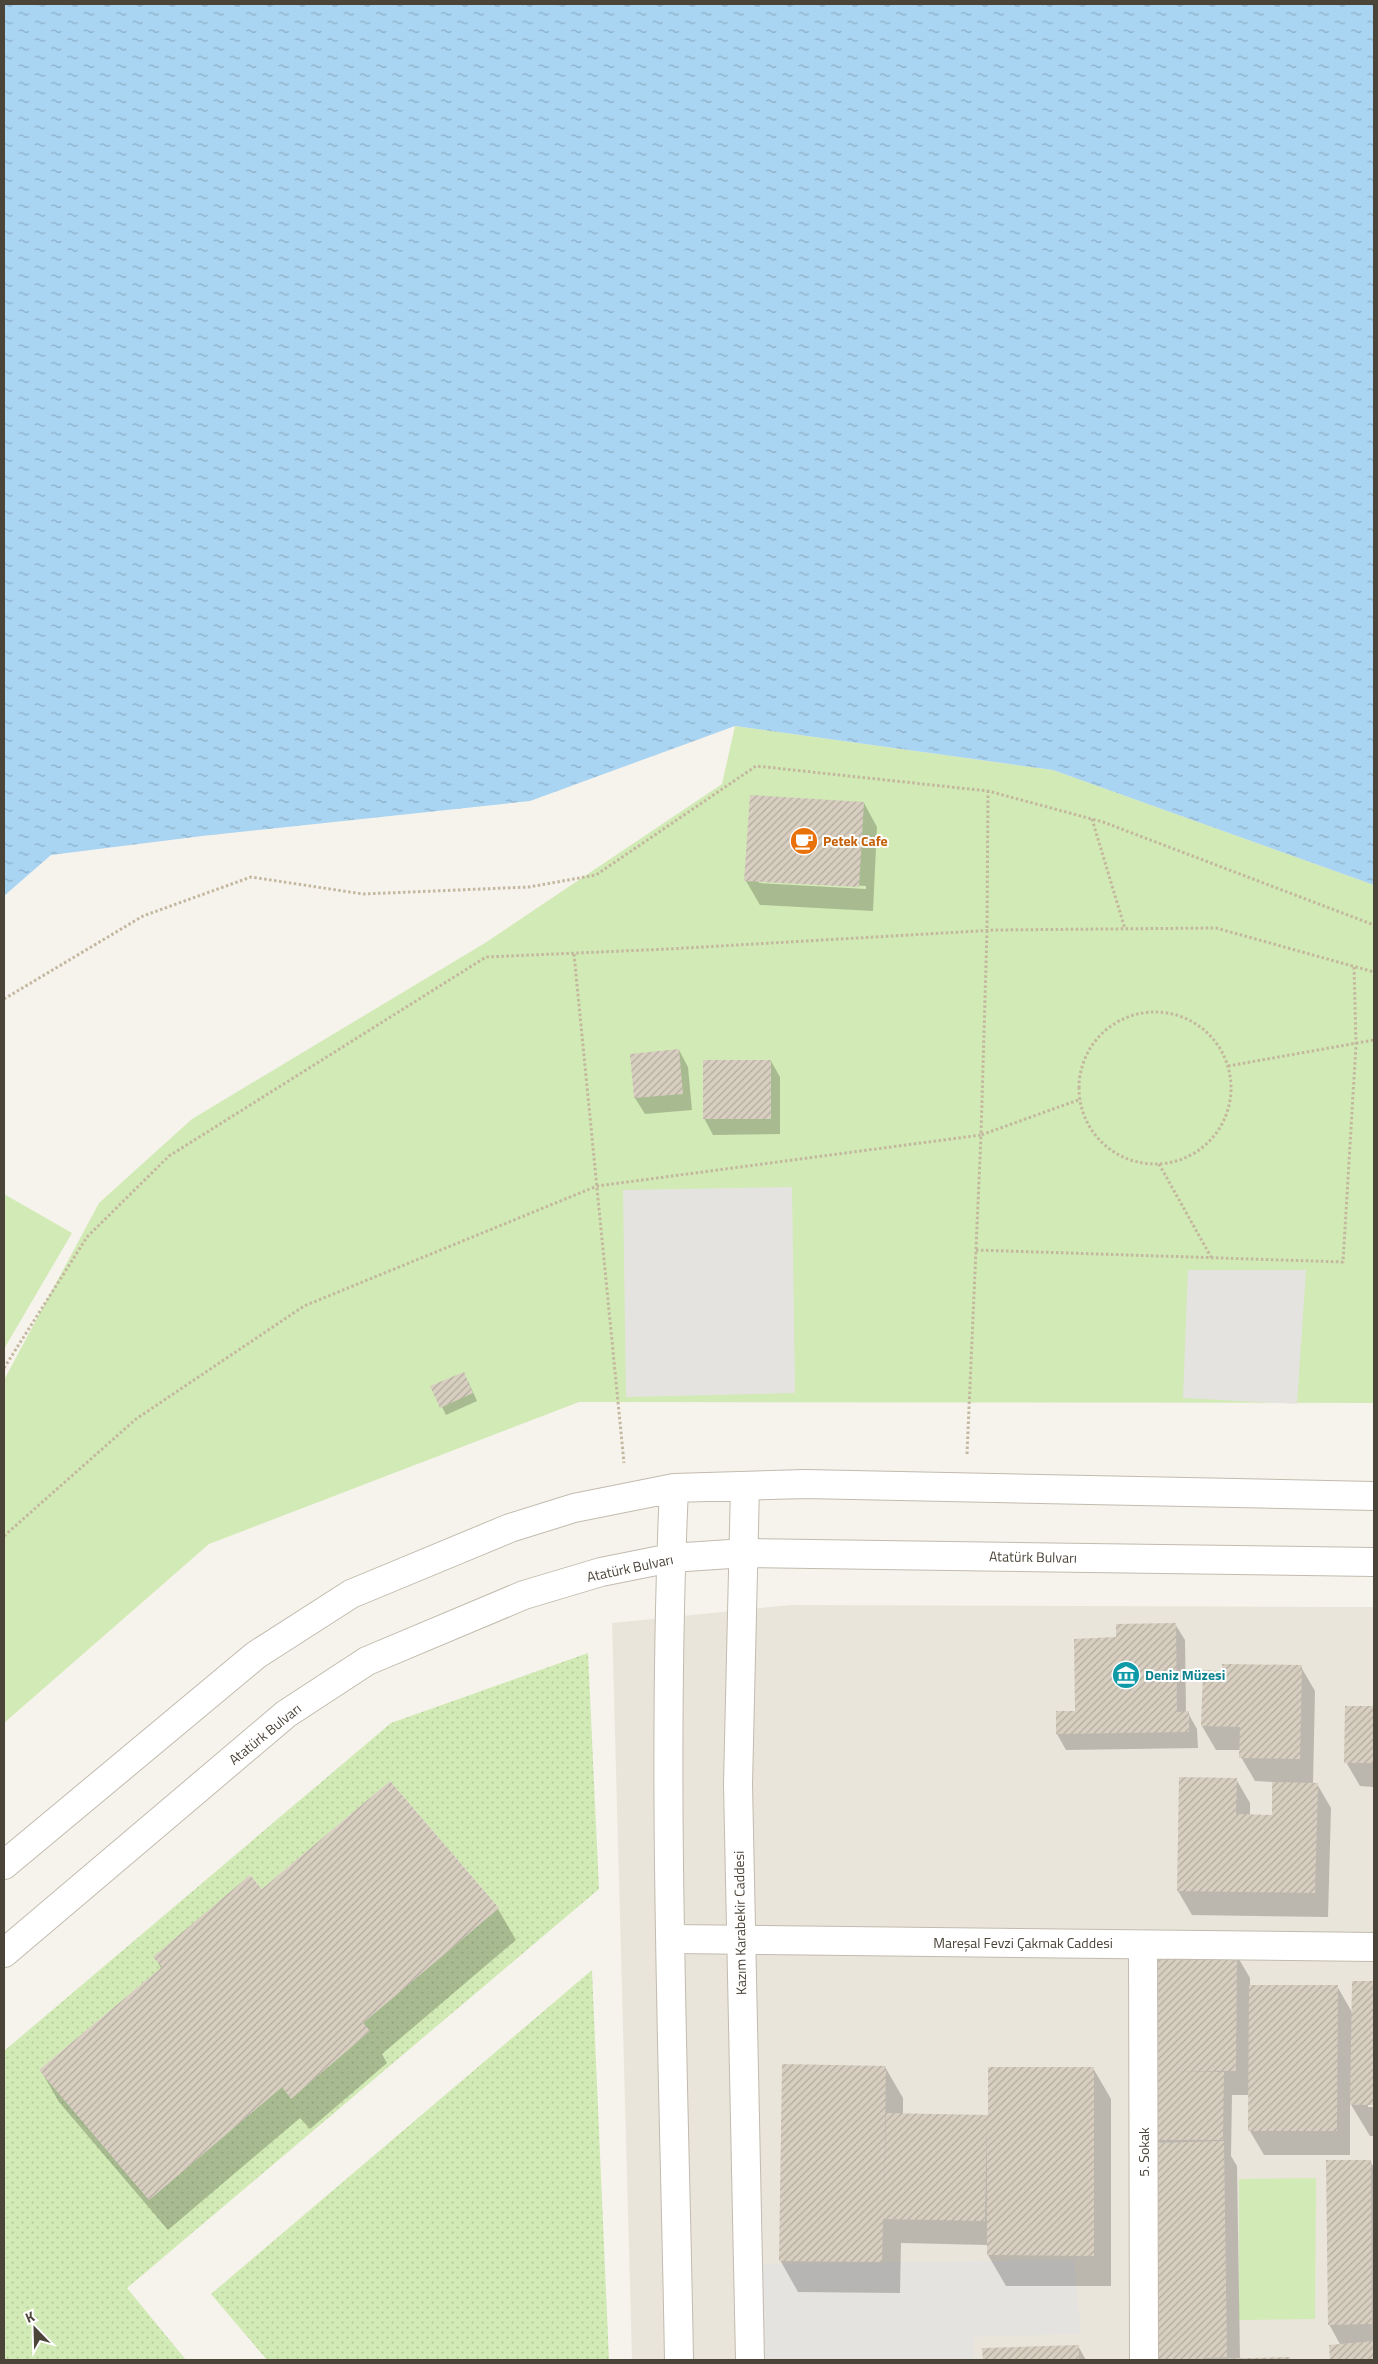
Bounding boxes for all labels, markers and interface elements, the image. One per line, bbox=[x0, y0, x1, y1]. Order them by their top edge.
cafe icon: Petek Cafe bbox=[789, 826, 819, 856]
place label: Petek Cafe bbox=[823, 830, 888, 851]
street label: Atatürk Bulvarı bbox=[989, 1545, 1077, 1568]
street label: Atatürk Bulvarı bbox=[585, 1548, 675, 1587]
museum icon: Deniz Müzesi bbox=[1111, 1660, 1141, 1690]
place label: Deniz Müzesi bbox=[1145, 1664, 1225, 1685]
street label: Atatürk Bulvarı bbox=[224, 1698, 305, 1769]
street label: Kazım Karabekir Caddesi bbox=[728, 1851, 751, 1995]
street label: Mareşal Fevzi Çakmak Caddesi bbox=[933, 1932, 1113, 1953]
street label: 5. Sokak bbox=[1133, 2127, 1154, 2177]
north arrow bbox=[10, 2304, 60, 2354]
text: K bbox=[22, 2305, 38, 2328]

